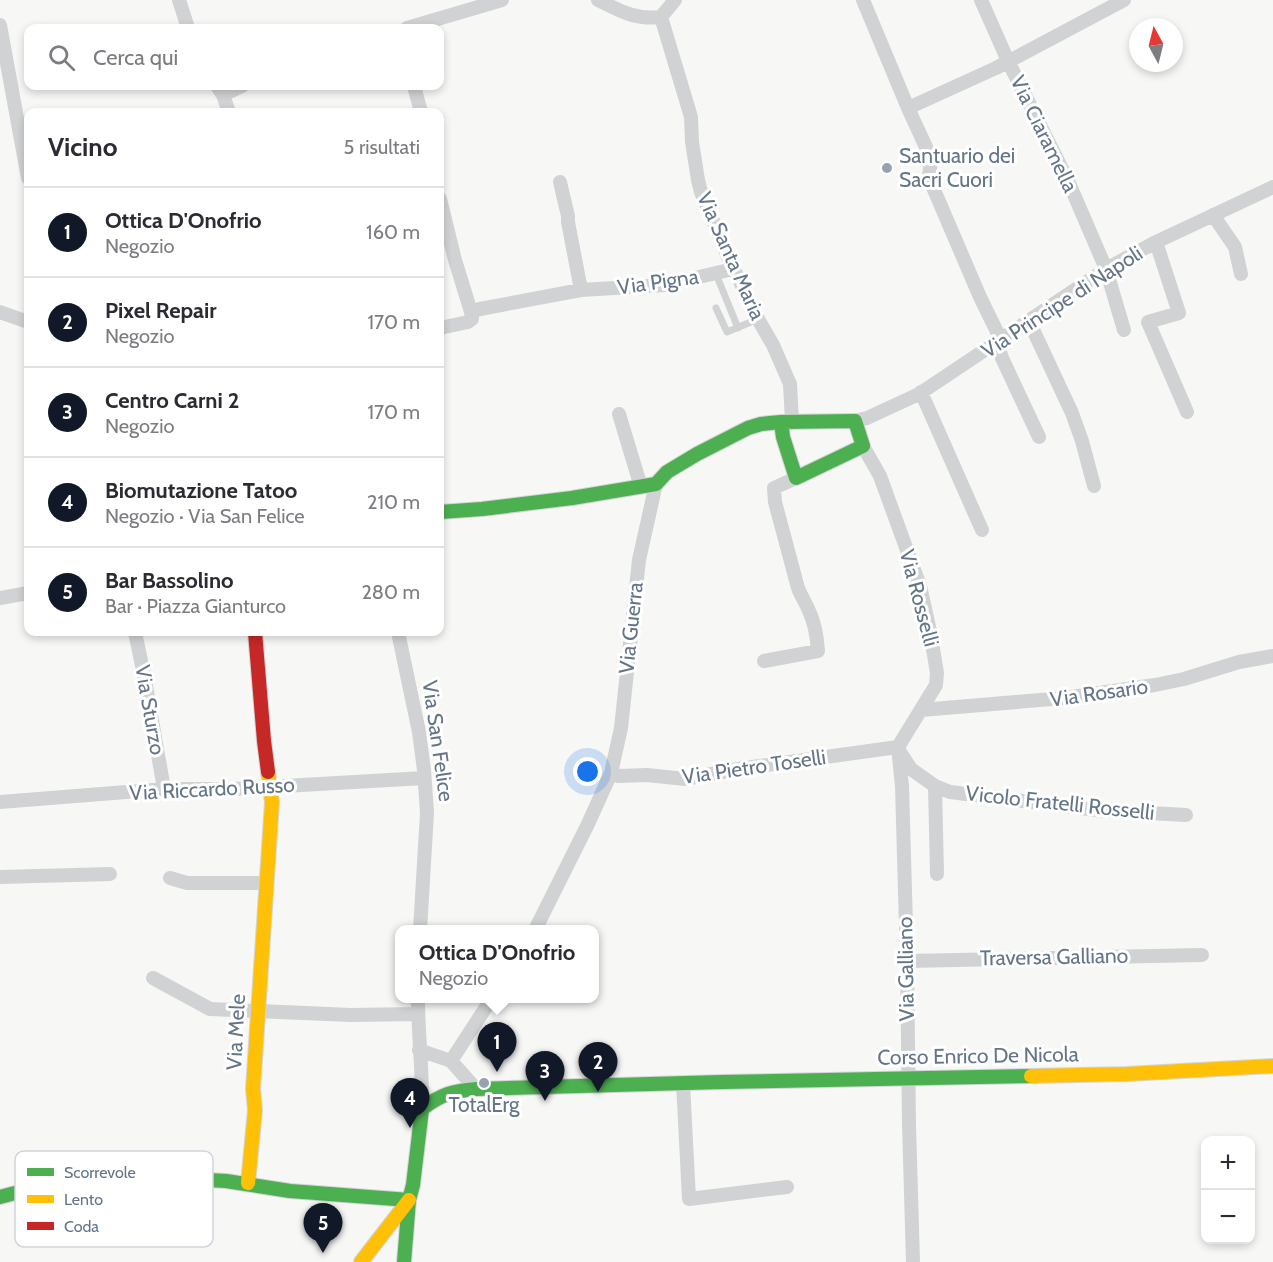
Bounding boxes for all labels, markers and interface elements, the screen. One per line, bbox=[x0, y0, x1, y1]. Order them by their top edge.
north arrow bbox=[1129, 18, 1183, 72]
search box bbox=[24, 24, 444, 90]
icon: search bbox=[45, 41, 78, 74]
text: Cerca qui bbox=[93, 44, 178, 71]
street label: Via Ciaramella bbox=[1005, 71, 1083, 196]
text: Vicino bbox=[48, 131, 117, 163]
text: 5 risultati bbox=[344, 135, 420, 159]
place label: Santuario dei Sacri Cuori bbox=[899, 143, 1015, 192]
marker: Santuario dei Sacri Cuori bbox=[880, 161, 894, 175]
street label: Via Santa Maria bbox=[692, 188, 771, 323]
text: Ottica D'Onofrio bbox=[105, 207, 262, 234]
text: 1 bbox=[64, 220, 71, 244]
text: 160 m bbox=[366, 220, 420, 244]
text: Negozio bbox=[105, 234, 174, 258]
street label: Via Principe di Napoli bbox=[977, 240, 1147, 363]
street label: Via Pigna bbox=[616, 263, 700, 300]
text: Pixel Repair bbox=[105, 297, 217, 324]
text: 2 bbox=[62, 310, 73, 334]
text: 170 m bbox=[368, 310, 420, 334]
text: Negozio bbox=[105, 324, 174, 348]
text: Centro Carni 2 bbox=[105, 387, 239, 414]
text: 3 bbox=[62, 400, 73, 424]
text: 170 m bbox=[368, 400, 420, 424]
text: Negozio bbox=[105, 414, 174, 438]
text: Biomutazione Tatoo bbox=[105, 477, 297, 504]
text: 4 bbox=[61, 490, 74, 514]
text: 210 m bbox=[367, 490, 420, 514]
text: Negozio · Via San Felice bbox=[105, 504, 305, 528]
street label: Via Rosselli bbox=[895, 547, 944, 649]
text: Bar Bassolino bbox=[105, 567, 234, 594]
text: 5 bbox=[62, 580, 73, 604]
text: 280 m bbox=[361, 580, 420, 604]
street label: Via Guerra bbox=[613, 581, 648, 675]
text: Bar · Piazza Gianturco bbox=[105, 594, 286, 618]
street label: Via Sturzo bbox=[130, 663, 171, 757]
street label: Via Rosario bbox=[1049, 673, 1149, 712]
street label: Via San Felice bbox=[418, 679, 459, 803]
street label: Via Pietro Toselli bbox=[681, 744, 827, 789]
your location bbox=[573, 757, 602, 786]
street label: Via Riccardo Russo bbox=[129, 772, 295, 805]
street label: Vicolo Fratelli Rosselli bbox=[964, 780, 1156, 825]
street label: Via Galliano bbox=[892, 916, 919, 1022]
popup bbox=[395, 925, 599, 1003]
text: Ottica D'Onofrio bbox=[419, 939, 575, 966]
street label: Traversa Galliano bbox=[980, 943, 1128, 970]
text: Negozio bbox=[419, 966, 488, 990]
street label: Via Mele bbox=[221, 993, 250, 1071]
pin: 1 bbox=[478, 1022, 516, 1072]
street label: Corso Enrico De Nicola bbox=[877, 1041, 1079, 1070]
pin: 2 bbox=[578, 1042, 618, 1092]
pin: 3 bbox=[526, 1052, 564, 1101]
marker: TotalErg bbox=[477, 1076, 491, 1090]
pin: 4 bbox=[390, 1078, 430, 1128]
place label: TotalErg bbox=[448, 1092, 520, 1117]
map controls bbox=[1201, 1136, 1255, 1244]
button: + bbox=[1201, 1136, 1255, 1190]
legend bbox=[15, 1151, 213, 1247]
text: Scorrevole bbox=[64, 1163, 136, 1182]
text: Lento bbox=[64, 1190, 103, 1209]
button: − bbox=[1201, 1190, 1255, 1244]
pin: 5 bbox=[304, 1204, 342, 1253]
text: Coda bbox=[64, 1217, 99, 1236]

